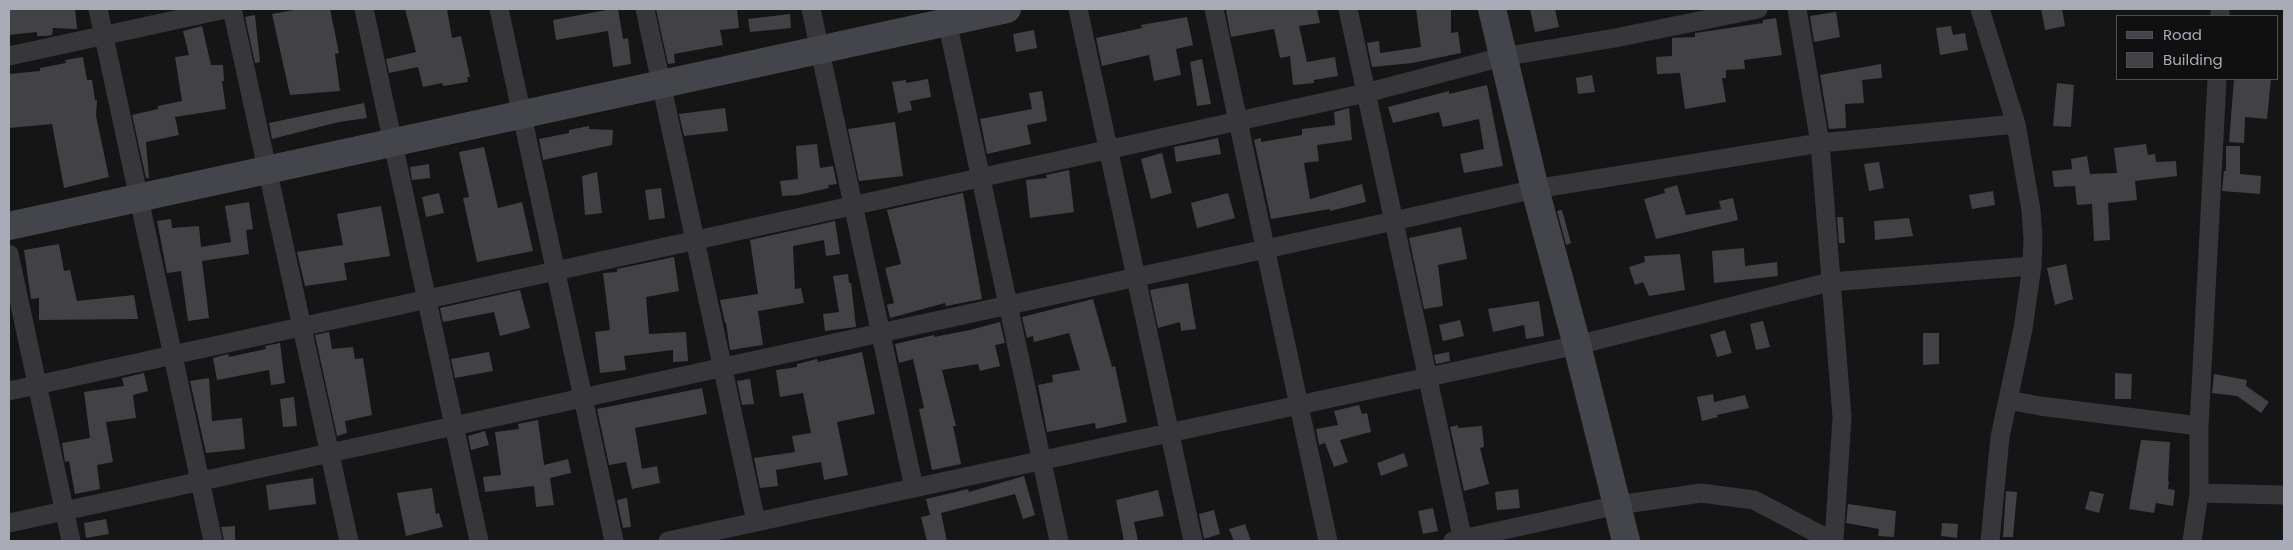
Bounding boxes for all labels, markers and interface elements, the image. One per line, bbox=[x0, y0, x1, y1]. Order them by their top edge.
legend bbox=[2116, 15, 2278, 80]
text: Road bbox=[2163, 24, 2202, 45]
text: Building bbox=[2163, 49, 2223, 70]

